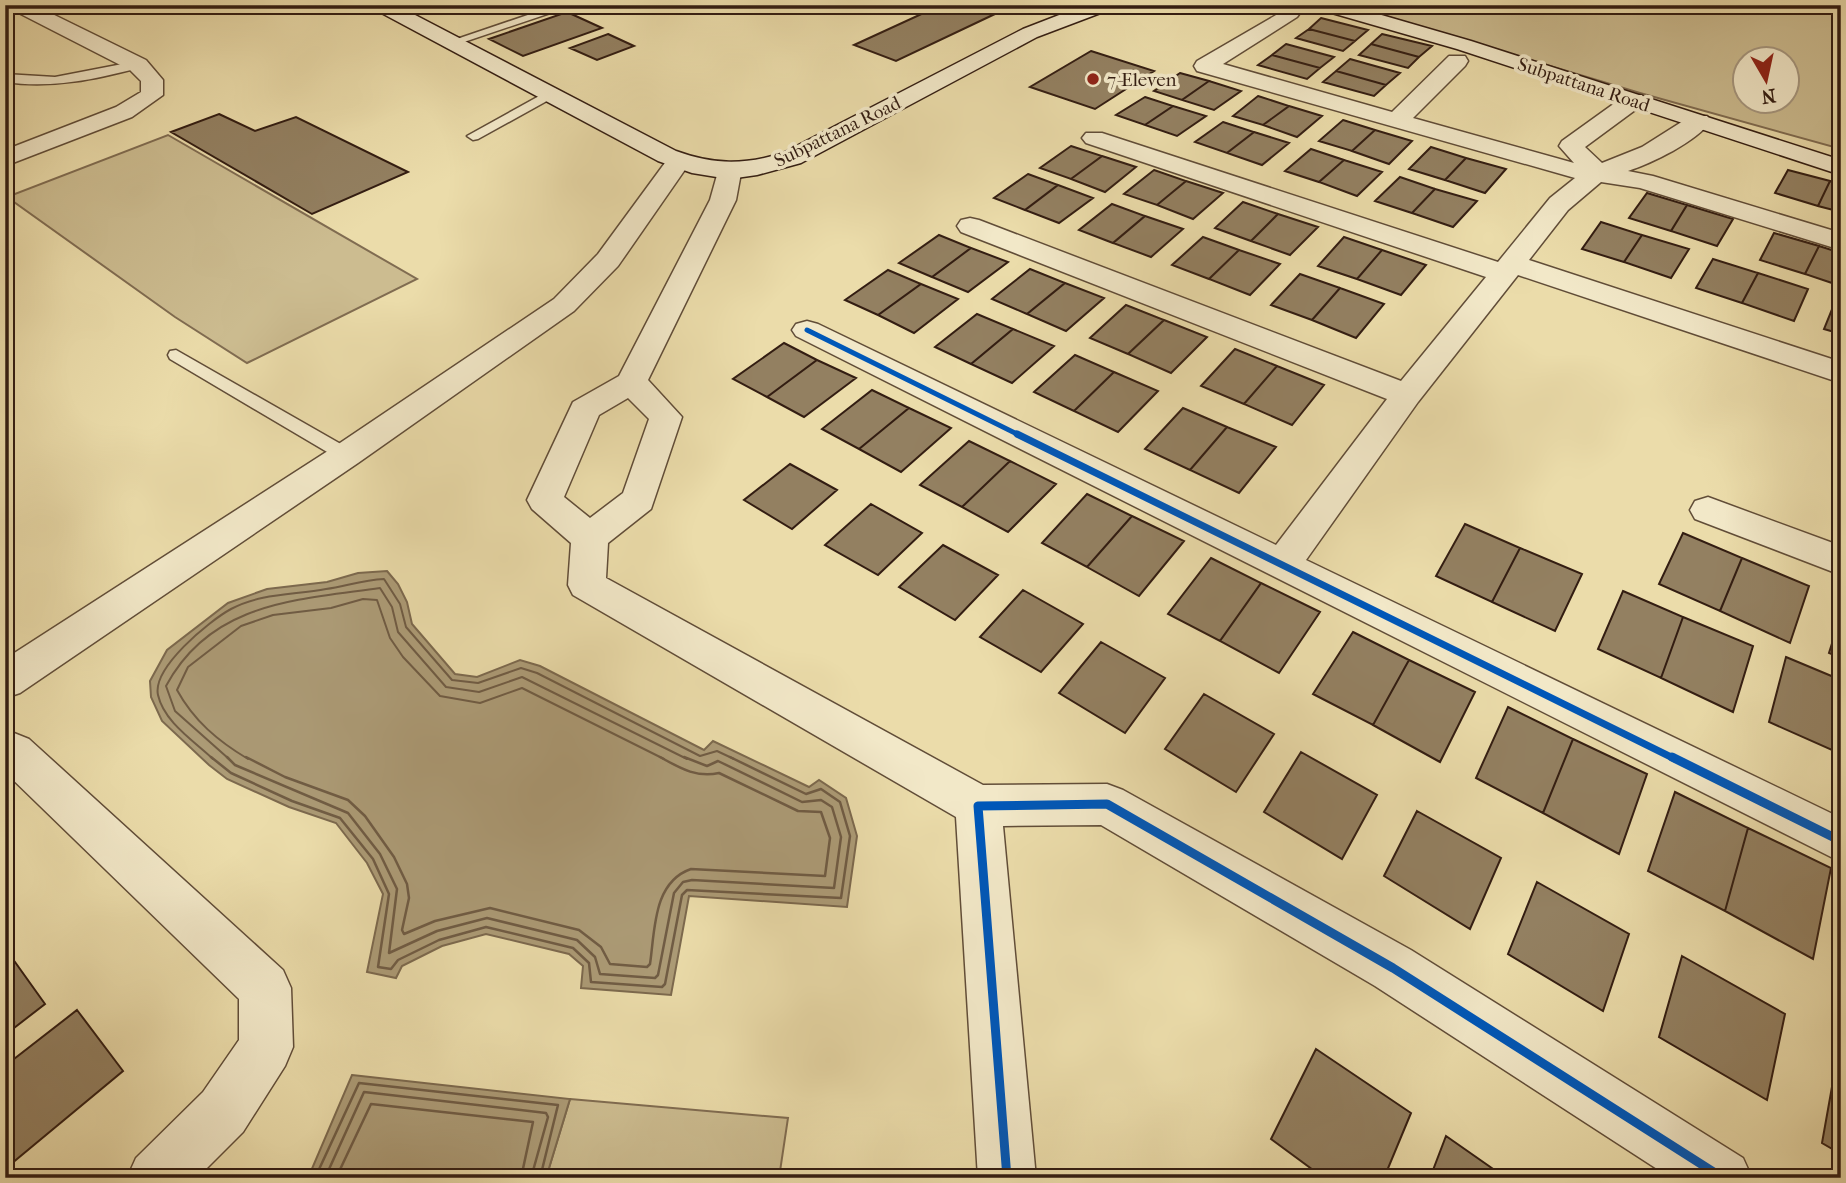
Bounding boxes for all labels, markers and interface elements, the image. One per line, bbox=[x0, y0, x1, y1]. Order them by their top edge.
north arrow bbox=[1730, 46, 1800, 116]
street label: Subpattana Road bbox=[1515, 53, 1653, 117]
place label: 7-Eleven bbox=[1107, 69, 1177, 91]
marker: 7-Eleven bbox=[1085, 71, 1101, 87]
text: N bbox=[1759, 84, 1777, 108]
street label: Subpattana Road bbox=[771, 91, 905, 172]

